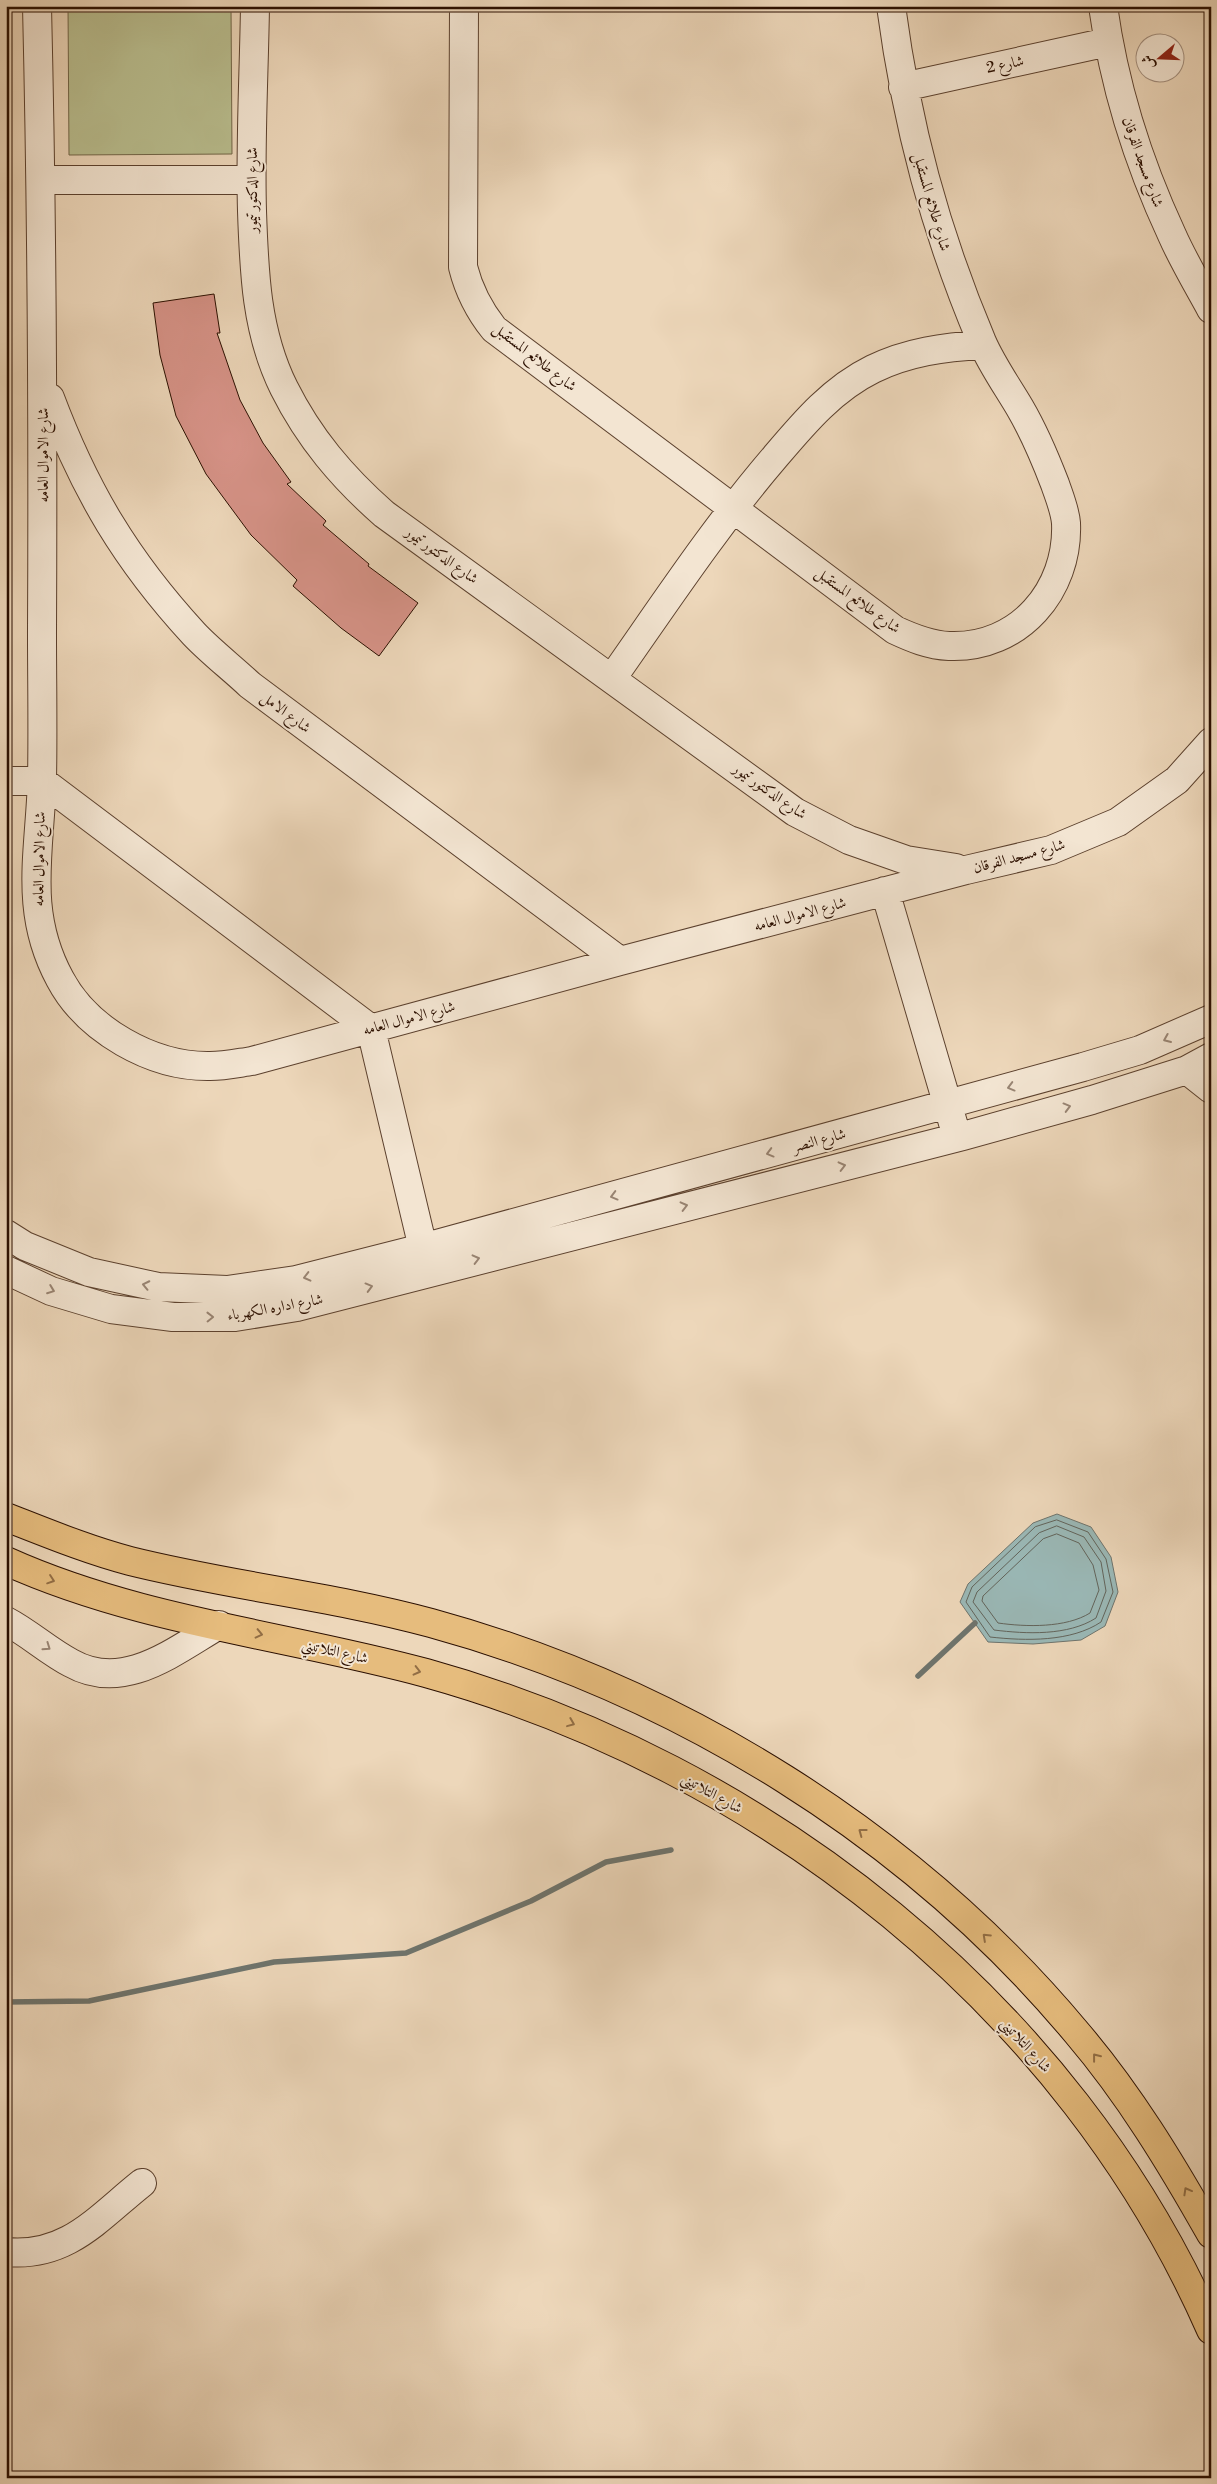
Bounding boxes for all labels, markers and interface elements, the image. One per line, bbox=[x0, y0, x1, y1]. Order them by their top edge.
north arrow bbox=[1134, 32, 1184, 82]
street label: شارع 2 bbox=[985, 51, 1026, 81]
text: ش bbox=[1138, 52, 1159, 71]
street label: شارع مسجد الفرقان bbox=[1115, 114, 1168, 211]
street label: شارع الدكتور تيمور bbox=[243, 147, 265, 235]
street label: شارع طلائع المستقبل bbox=[905, 151, 955, 254]
street label: شارع طلائع المستقبل bbox=[487, 319, 580, 399]
street label: شارع الاموال العامه bbox=[34, 408, 56, 502]
street label: شارع الدكتور تيمور bbox=[398, 521, 482, 591]
street label: شارع طلائع المستقبل bbox=[809, 563, 904, 641]
street label: شارع الامل bbox=[255, 688, 314, 740]
street label: شارع الدكتور تيمور bbox=[726, 758, 810, 826]
street label: شارع الاموال العامه bbox=[29, 811, 53, 907]
street label: شارع مسجد الفرقان bbox=[971, 835, 1068, 881]
street label: شارع الاموال العامه bbox=[752, 893, 849, 939]
street label: شارع الاموال العامه bbox=[361, 997, 458, 1043]
one-way arrow bbox=[1163, 1033, 1171, 1043]
one-way arrow bbox=[1007, 1081, 1016, 1092]
one-way arrow bbox=[1062, 1103, 1070, 1113]
street label: شارع النصر bbox=[788, 1124, 849, 1160]
one-way arrow bbox=[766, 1147, 775, 1158]
one-way arrow bbox=[837, 1162, 845, 1172]
one-way arrow bbox=[610, 1190, 618, 1200]
one-way arrow bbox=[680, 1201, 689, 1212]
one-way arrow bbox=[471, 1254, 480, 1265]
one-way arrow bbox=[302, 1271, 311, 1282]
one-way arrow bbox=[141, 1280, 150, 1290]
one-way arrow bbox=[364, 1282, 373, 1293]
one-way arrow bbox=[46, 1284, 54, 1294]
street label: شارع اداره الكهرباء bbox=[226, 1290, 325, 1328]
one-way arrow bbox=[206, 1312, 214, 1322]
one-way arrow bbox=[46, 1575, 55, 1585]
one-way arrow bbox=[255, 1628, 264, 1639]
street label: شارع التلاتيني bbox=[299, 1635, 370, 1672]
one-way arrow bbox=[41, 1641, 51, 1650]
one-way arrow bbox=[413, 1665, 422, 1676]
one-way arrow bbox=[566, 1717, 575, 1728]
street label: شارع التلاتيني bbox=[676, 1769, 746, 1822]
one-way arrow bbox=[859, 1830, 868, 1838]
one-way arrow bbox=[983, 1934, 992, 1943]
street label: شارع التلاتيني bbox=[993, 2014, 1055, 2079]
one-way arrow bbox=[1093, 2053, 1102, 2062]
one-way arrow bbox=[1183, 2187, 1193, 2196]

